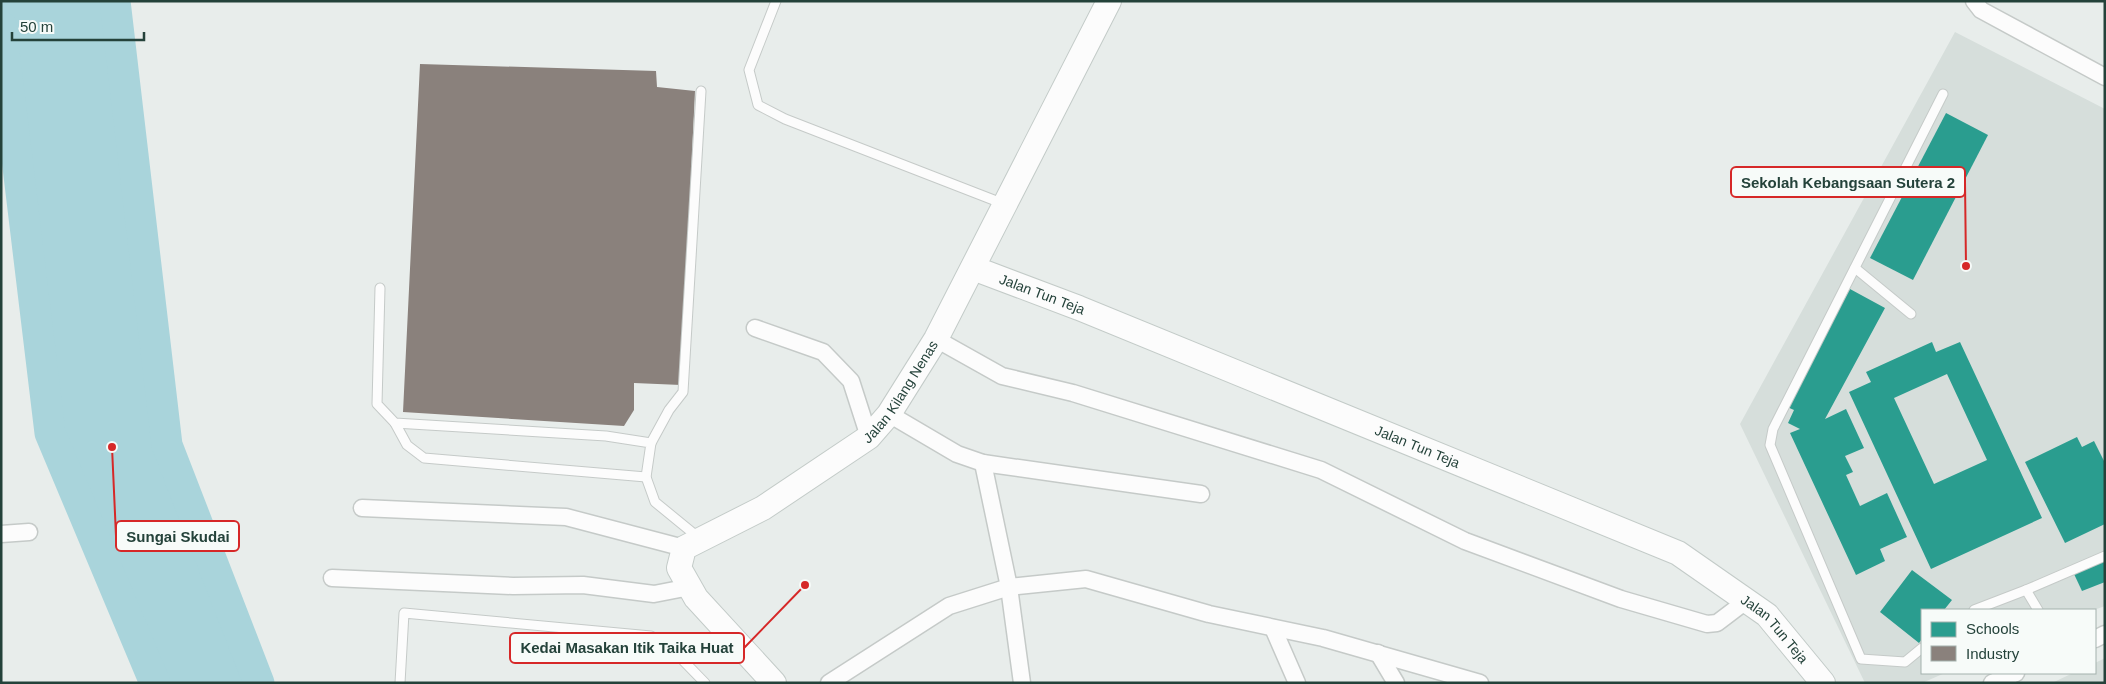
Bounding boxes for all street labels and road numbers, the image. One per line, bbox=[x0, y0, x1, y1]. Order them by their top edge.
street label: Jalan Tun Teja bbox=[997, 271, 1088, 318]
street label: Jalan Kilang Nenas bbox=[860, 337, 941, 446]
street label: Jalan Tun Teja bbox=[1373, 422, 1462, 471]
street label: Jalan Tun Teja bbox=[1738, 591, 1812, 667]

